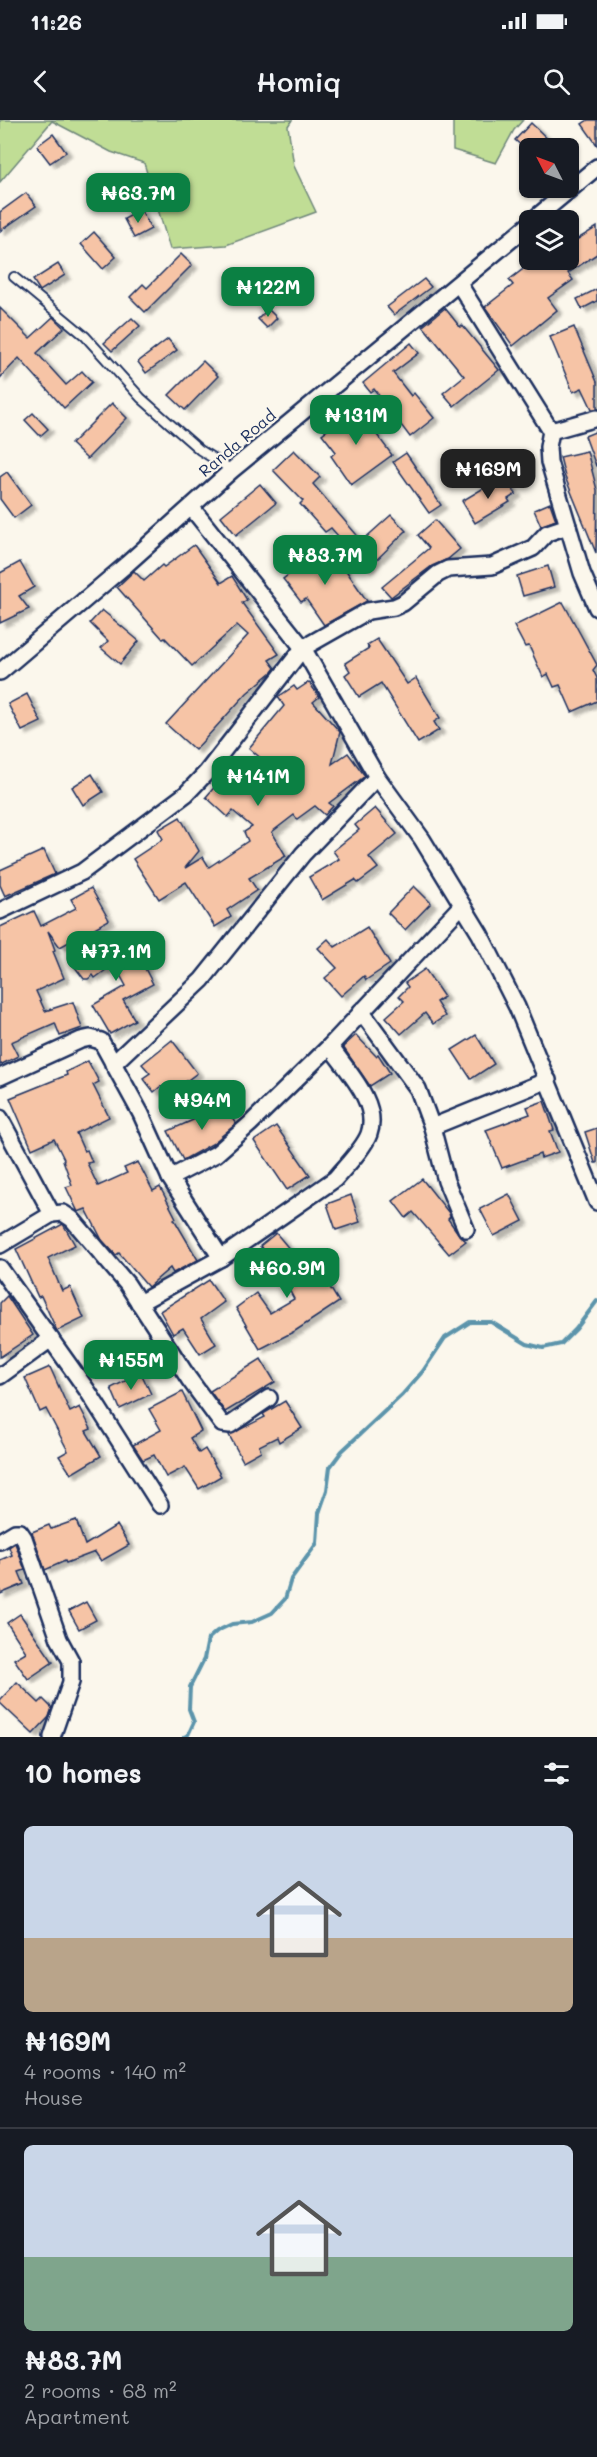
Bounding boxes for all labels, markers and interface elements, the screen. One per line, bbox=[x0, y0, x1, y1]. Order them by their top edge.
text: 11:26 bbox=[30, 7, 82, 36]
text: Homiq bbox=[256, 64, 341, 99]
icon: back bbox=[24, 65, 57, 98]
icon: search bbox=[540, 65, 573, 98]
north arrow bbox=[519, 138, 579, 198]
map controls bbox=[519, 138, 579, 270]
pin: ₦63.7M bbox=[89, 173, 187, 224]
text: ₦63.7M bbox=[100, 179, 176, 205]
button: layers bbox=[519, 210, 579, 270]
pin: ₦122M bbox=[226, 267, 310, 318]
text: ₦122M bbox=[235, 273, 301, 299]
pin: ₦131M bbox=[314, 395, 398, 446]
text: ₦131M bbox=[324, 401, 388, 427]
street label: Randa Road bbox=[194, 404, 280, 481]
pin: ₦169M bbox=[446, 449, 530, 500]
text: ₦169M bbox=[454, 455, 522, 481]
pin: ₦83.7M bbox=[276, 535, 374, 586]
text: ₦83.7M bbox=[287, 541, 363, 567]
pin: ₦141M bbox=[216, 756, 300, 807]
text: ₦141M bbox=[226, 762, 290, 788]
pin: ₦77.1M bbox=[67, 931, 165, 982]
text: ₦77.1M bbox=[80, 937, 152, 963]
pin: ₦94M bbox=[166, 1080, 238, 1131]
text: ₦94M bbox=[173, 1086, 231, 1112]
pin: ₦60.9M bbox=[238, 1248, 336, 1299]
text: ₦60.9M bbox=[248, 1254, 326, 1280]
pin: ₦155M bbox=[89, 1340, 173, 1391]
text: ₦155M bbox=[98, 1346, 164, 1372]
text: 10 homes bbox=[24, 1756, 142, 1790]
icon: filters bbox=[540, 1757, 573, 1790]
icon: home bbox=[245, 1865, 353, 1973]
text: ₦169M bbox=[24, 2024, 111, 2058]
text: 4 rooms · 140 m² bbox=[24, 2058, 186, 2084]
text: House bbox=[24, 2084, 83, 2110]
icon: home bbox=[245, 2184, 353, 2292]
text: ₦83.7M bbox=[24, 2343, 123, 2377]
text: 2 rooms · 68 m² bbox=[24, 2377, 177, 2403]
text: Apartment bbox=[24, 2403, 130, 2429]

